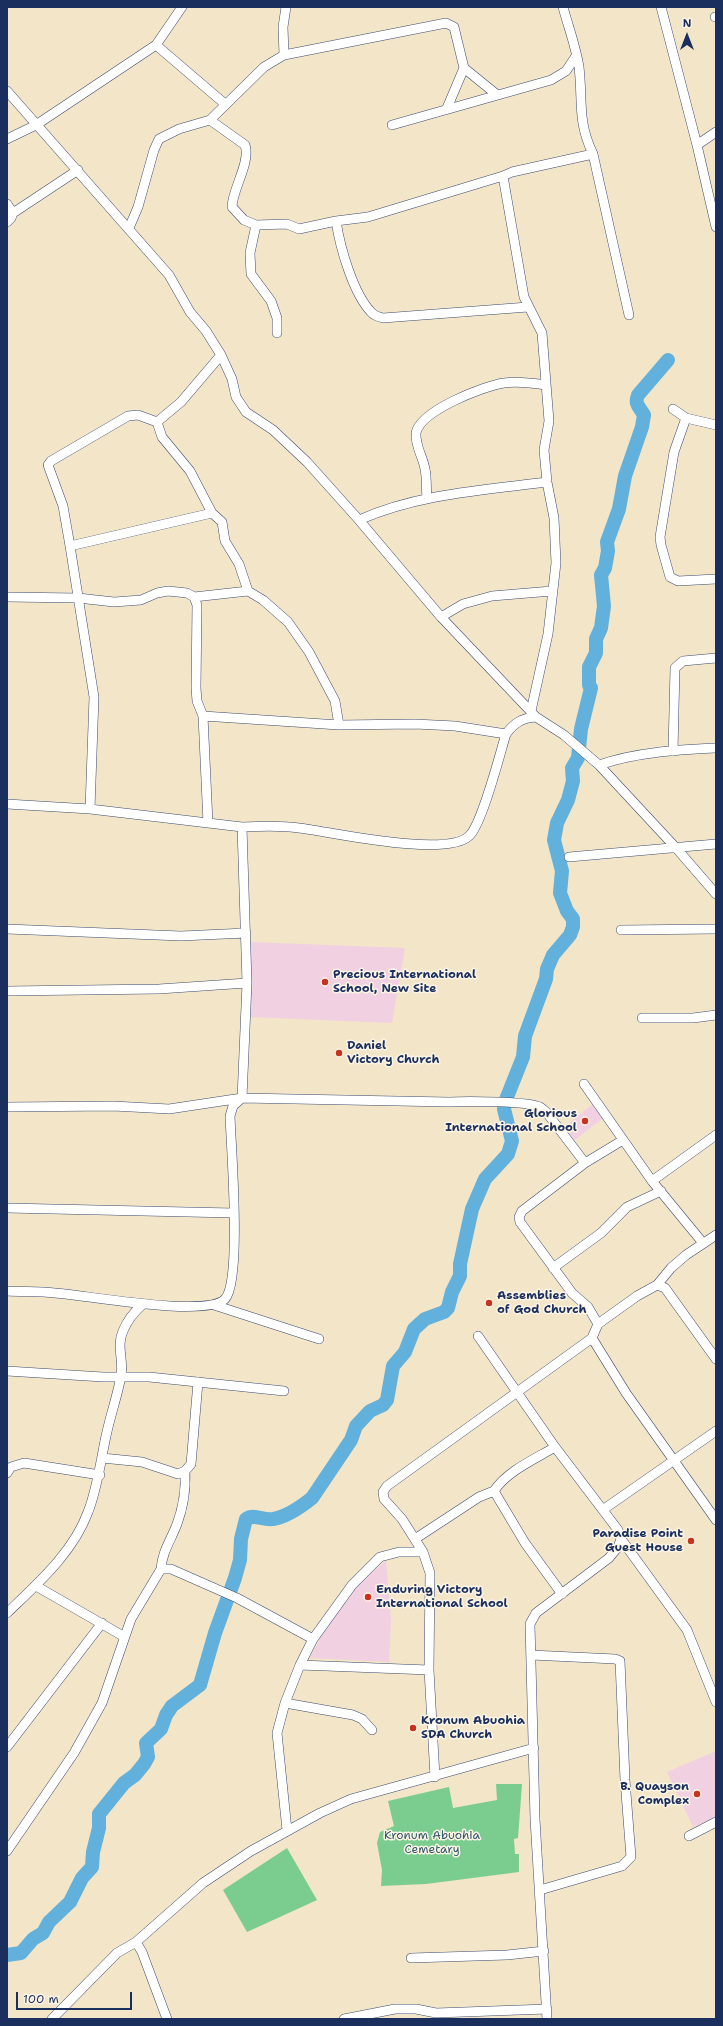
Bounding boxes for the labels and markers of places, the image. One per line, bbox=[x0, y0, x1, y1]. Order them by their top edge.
place label: Precious International School, New Site bbox=[333, 968, 476, 996]
marker: Precious International School, New Site bbox=[320, 977, 330, 987]
place label: Daniel Victory Church bbox=[347, 1039, 439, 1067]
marker: Daniel Victory Church bbox=[334, 1048, 344, 1058]
place label: Glorious International School bbox=[445, 1107, 577, 1135]
marker: Glorious International School bbox=[580, 1116, 590, 1126]
place label: Assemblies of God Church bbox=[497, 1289, 586, 1317]
marker: Assemblies of God Church bbox=[484, 1298, 494, 1308]
place label: Paradise Point Guest House bbox=[592, 1527, 683, 1555]
marker: Paradise Point Guest House bbox=[686, 1536, 696, 1546]
place label: Enduring Victory International School bbox=[376, 1583, 508, 1611]
marker: Enduring Victory International School bbox=[363, 1592, 373, 1602]
place label: Kronum Abuohia SDA Church bbox=[421, 1714, 525, 1742]
marker: Kronum Abuohia SDA Church bbox=[408, 1723, 418, 1733]
place label: B. Quayson Complex bbox=[620, 1780, 689, 1808]
marker: B. Quayson Complex bbox=[692, 1789, 702, 1799]

